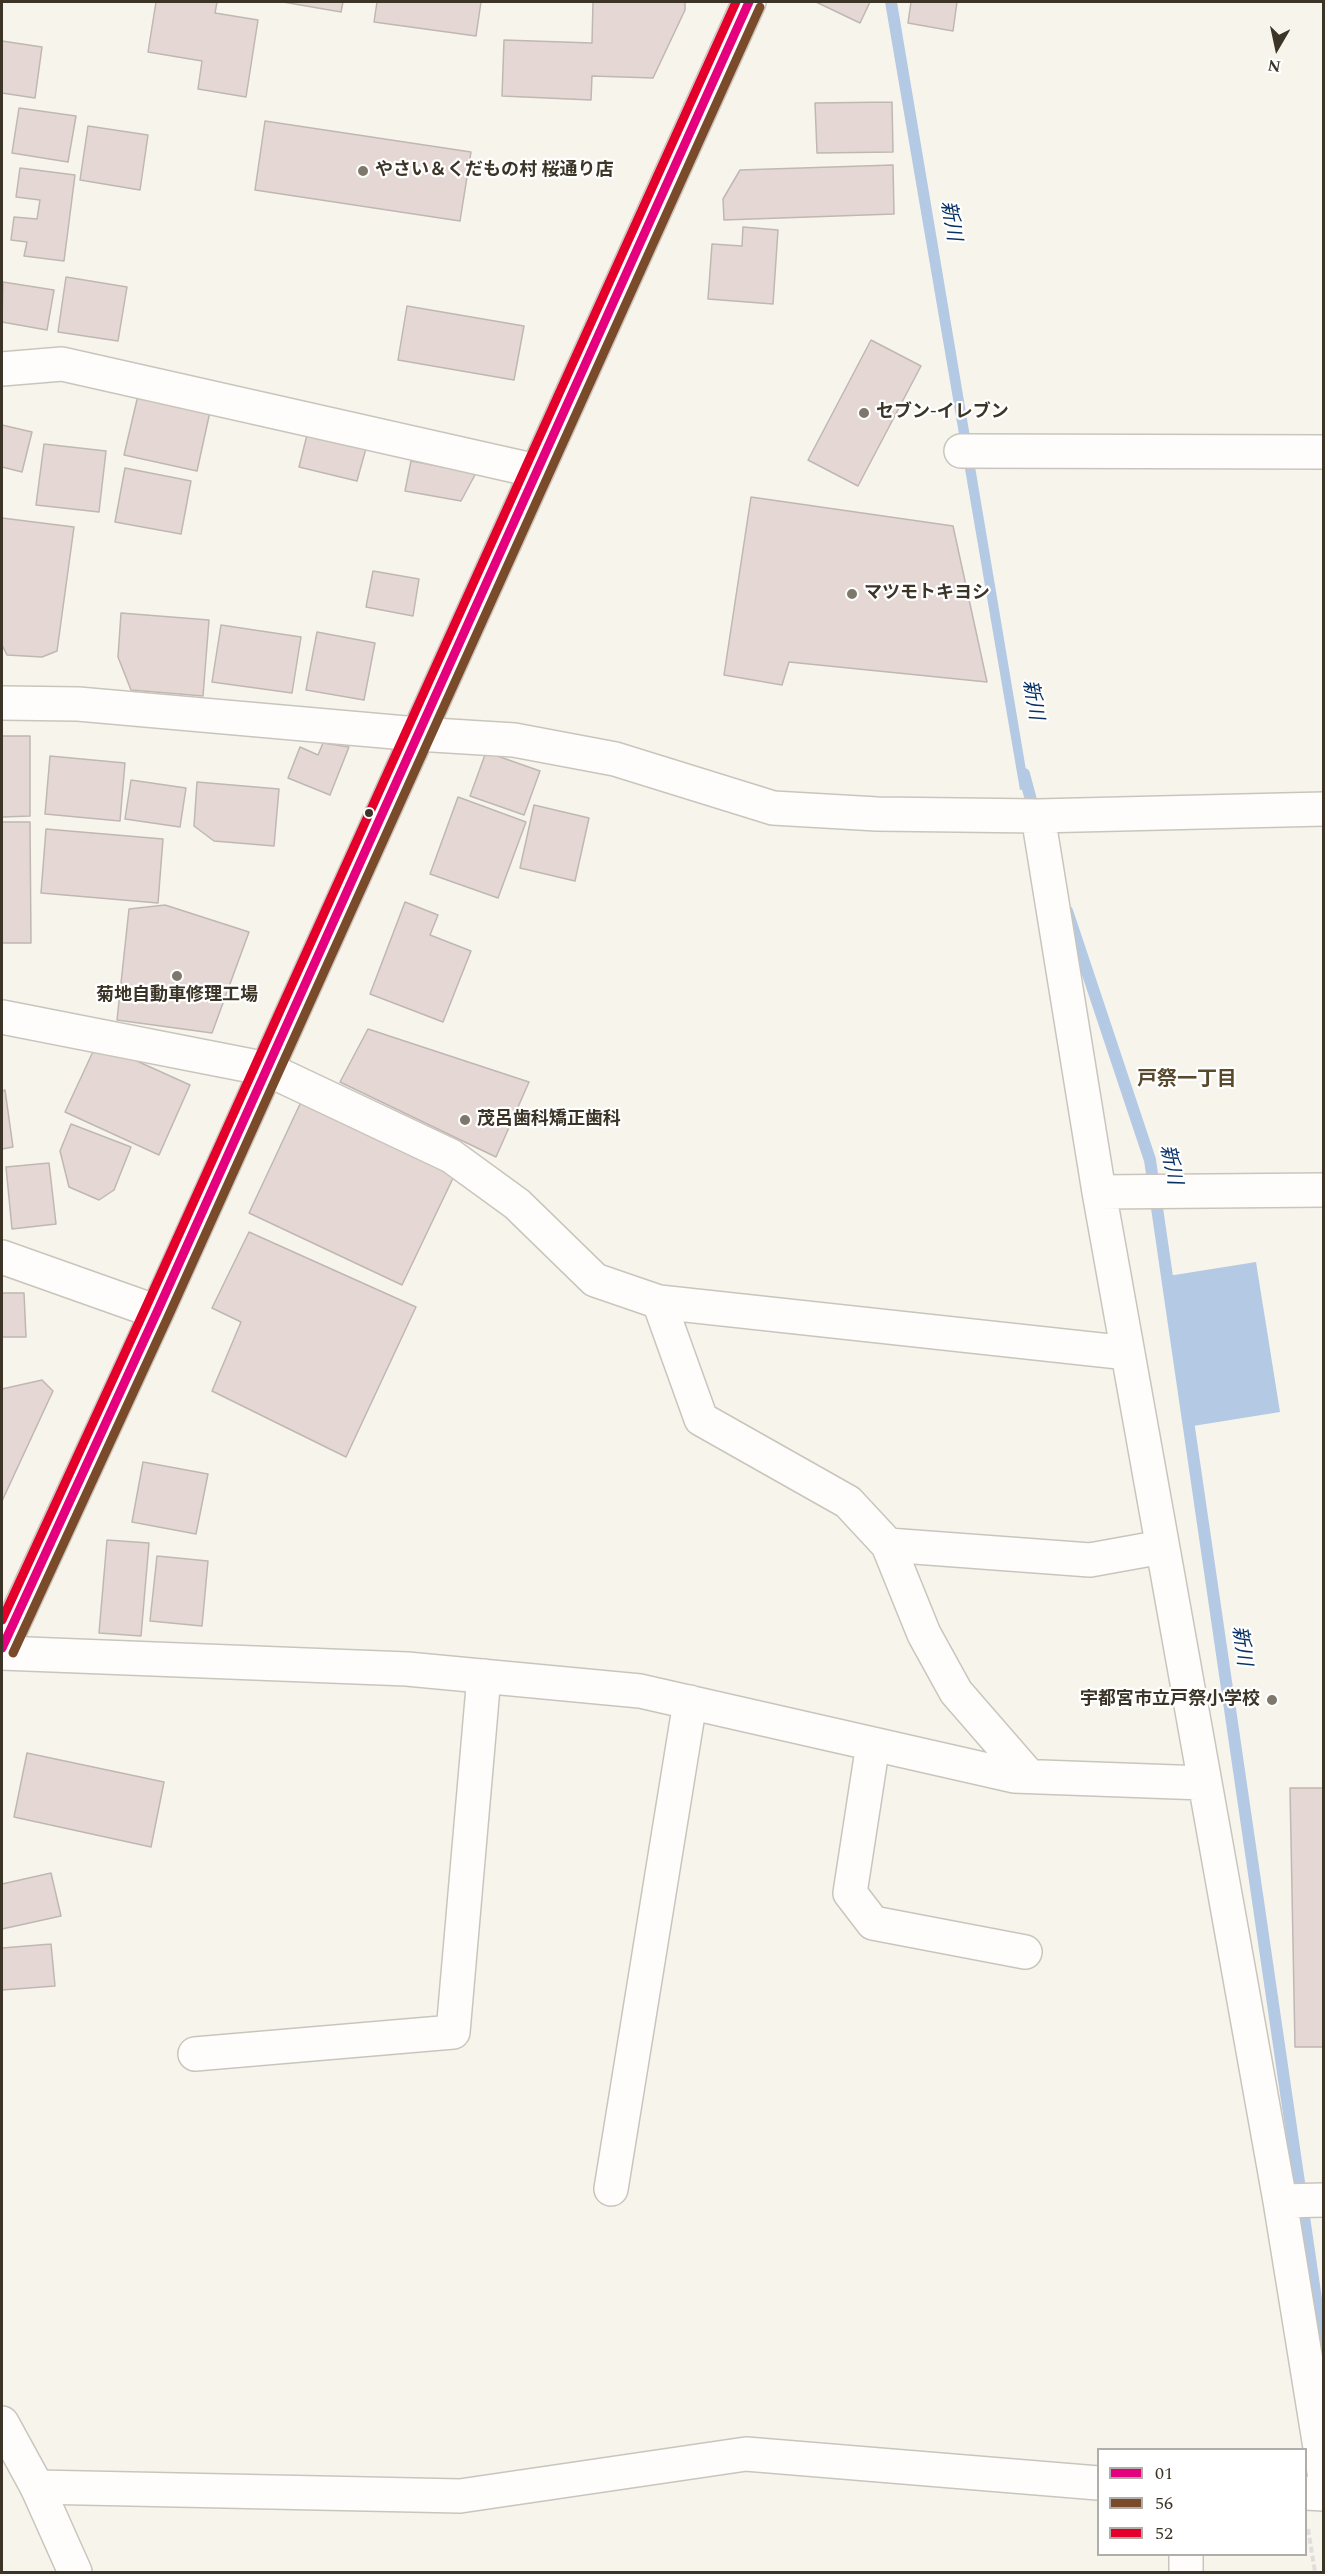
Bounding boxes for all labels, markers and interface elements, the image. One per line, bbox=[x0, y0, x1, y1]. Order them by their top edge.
north arrow bbox=[1247, 18, 1307, 78]
text: N bbox=[1266, 53, 1283, 79]
place label: やさい＆くだもの村 桜通り店 bbox=[375, 160, 613, 182]
marker: やさい＆くだもの村 桜通り店 bbox=[356, 164, 370, 178]
water label: 新川 bbox=[934, 199, 964, 243]
place label: セブン-イレブン bbox=[876, 402, 1009, 424]
marker: セブン-イレブン bbox=[857, 406, 871, 420]
place label: マツモトキヨシ bbox=[864, 583, 990, 605]
marker: マツモトキヨシ bbox=[845, 587, 859, 601]
water label: 新川 bbox=[1016, 678, 1046, 722]
unlabelled marker bbox=[363, 807, 375, 819]
marker: 菊地自動車修理工場 bbox=[170, 969, 184, 983]
place label: 菊地自動車修理工場 bbox=[96, 985, 258, 1007]
district label: 戸祭一丁目 bbox=[1137, 1069, 1237, 1093]
place label: 茂呂歯科矯正歯科 bbox=[477, 1109, 621, 1131]
marker: 茂呂歯科矯正歯科 bbox=[458, 1113, 472, 1127]
water label: 新川 bbox=[1153, 1143, 1185, 1187]
water label: 新川 bbox=[1225, 1625, 1255, 1667]
place label: 宇都宮市立戸祭小学校 bbox=[1080, 1689, 1260, 1711]
marker: 宇都宮市立戸祭小学校 bbox=[1265, 1693, 1279, 1707]
legend bbox=[1097, 2448, 1307, 2556]
text: 01 bbox=[1155, 2460, 1173, 2487]
text: 56 bbox=[1155, 2490, 1173, 2517]
text: 52 bbox=[1155, 2520, 1173, 2547]

